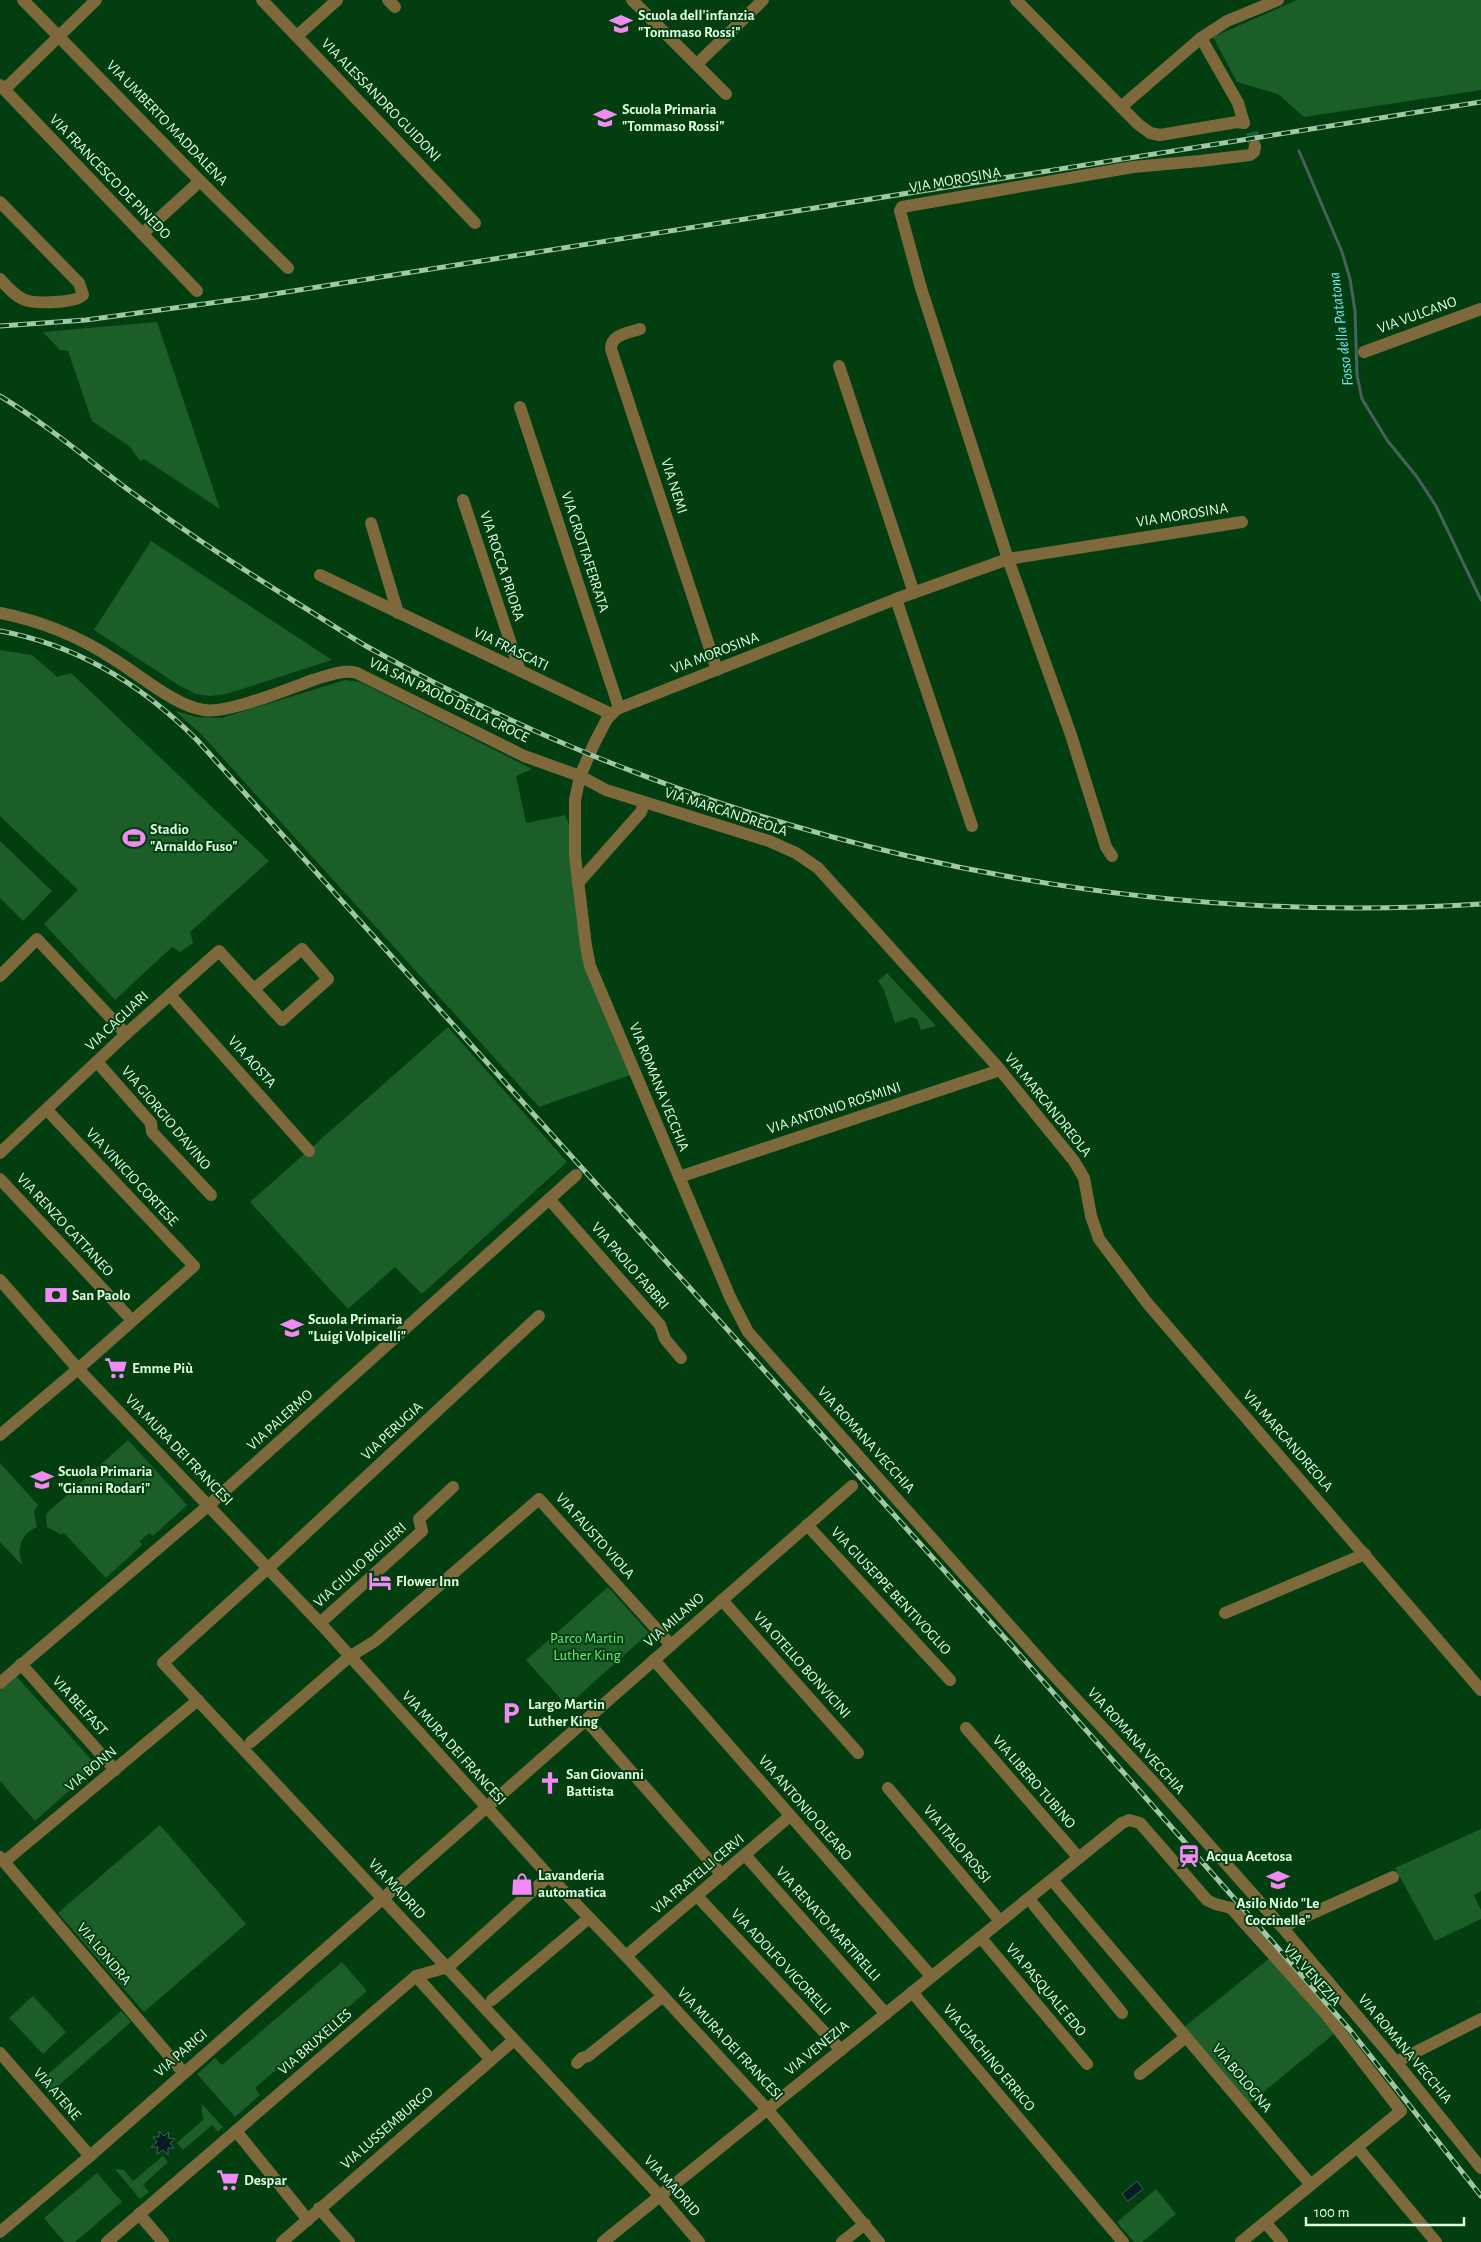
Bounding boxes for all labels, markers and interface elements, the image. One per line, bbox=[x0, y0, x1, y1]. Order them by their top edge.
place label: Scuola dell'infanzia "Tommaso Rossi" bbox=[638, 8, 755, 40]
school or university icon: Scuola dell'infanzia "Tommaso Rossi" bbox=[608, 11, 634, 37]
street label: VIA ALESSANDRO GUIDONI bbox=[318, 36, 444, 164]
street label: VIA UMBERTO MADDALENA bbox=[103, 58, 231, 189]
place label: Scuola Primaria "Tommaso Rossi" bbox=[622, 102, 725, 134]
school or university icon: Scuola Primaria "Tommaso Rossi" bbox=[592, 105, 618, 131]
street label: VIA FRANCESCO DE PINEDO bbox=[47, 112, 173, 242]
street label: VIA MOROSINA bbox=[908, 165, 1002, 195]
water label: Fosso della Patatona bbox=[1326, 271, 1356, 387]
street label: VIA VULCANO bbox=[1375, 294, 1459, 336]
street label: VIA NEMI bbox=[658, 457, 690, 515]
street label: VIA GROTTAFERRATA bbox=[558, 490, 612, 614]
street label: VIA MOROSINA bbox=[1135, 500, 1229, 530]
street label: VIA ROCCA PRIORA bbox=[477, 509, 527, 623]
street label: VIA FRASCATI bbox=[471, 624, 551, 674]
street label: VIA MOROSINA bbox=[669, 629, 761, 677]
street label: VIA SAN PAOLO DELLA CROCE bbox=[367, 655, 531, 745]
street label: VIA MARCANDREOLA bbox=[663, 785, 790, 839]
place label: Stadio "Arnaldo Fuso" bbox=[150, 822, 237, 854]
sports icon: Stadio "Arnaldo Fuso" bbox=[121, 825, 147, 851]
street label: VIA CAGLIARI bbox=[83, 988, 151, 1054]
street label: VIA ROMANA VECCHIA bbox=[626, 1021, 692, 1154]
street label: VIA AOSTA bbox=[225, 1033, 279, 1091]
street label: VIA MARCANDREOLA bbox=[1002, 1050, 1094, 1160]
street label: VIA GIORGIO D'AVINO bbox=[118, 1063, 214, 1173]
street label: VIA ANTONIO ROSMINI bbox=[765, 1079, 903, 1137]
street label: VIA VINICIO CORTESE bbox=[83, 1125, 181, 1229]
street label: VIA RENZO CATTANEO bbox=[14, 1171, 116, 1279]
street label: VIA PAOLO FABBRI bbox=[588, 1220, 672, 1312]
bank icon: San Paolo bbox=[43, 1282, 69, 1308]
place label: San Paolo bbox=[72, 1288, 131, 1303]
place label: Scuola Primaria "Luigi Volpicelli" bbox=[308, 1312, 406, 1344]
school or university icon: Scuola Primaria "Luigi Volpicelli" bbox=[279, 1315, 305, 1341]
supermarket icon: Emme Più bbox=[103, 1355, 129, 1381]
place label: Emme Più bbox=[132, 1361, 193, 1376]
street label: VIA ROMANA VECCHIA bbox=[815, 1384, 918, 1496]
street label: VIA PALERMO bbox=[244, 1387, 316, 1453]
street label: VIA MARCANDREOLA bbox=[1240, 1388, 1336, 1495]
street label: VIA MURA DEI FRANCESI bbox=[122, 1392, 236, 1508]
street label: VIA PERUGIA bbox=[358, 1399, 426, 1463]
place label: Scuola Primaria "Gianni Rodari" bbox=[58, 1464, 153, 1496]
school or university icon: Scuola Primaria "Gianni Rodari" bbox=[29, 1467, 55, 1493]
street label: VIA FAUSTO VIOLA bbox=[553, 1490, 638, 1582]
street label: VIA GIULIO BIGLIERI bbox=[311, 1520, 409, 1610]
street label: VIA GIUSEPPE BENTIVOGLIO bbox=[828, 1524, 954, 1658]
hotel icon: Flower Inn bbox=[367, 1568, 393, 1594]
place label: Flower Inn bbox=[396, 1574, 459, 1589]
street label: VIA MILANO bbox=[641, 1590, 707, 1650]
street label: VIA OTELLO BONVICINI bbox=[751, 1609, 853, 1721]
park label: Parco Martin Luther King bbox=[550, 1631, 624, 1663]
street label: VIA BELFAST bbox=[50, 1673, 111, 1739]
street label: VIA ROMANA VECCHIA bbox=[1085, 1685, 1188, 1797]
street label: VIA MURA DEI FRANCESI bbox=[399, 1688, 509, 1808]
place label: Largo Martin Luther King bbox=[528, 1697, 605, 1729]
parking icon: Largo Martin Luther King bbox=[498, 1700, 524, 1726]
street label: VIA LIBERO TUBINO bbox=[990, 1733, 1078, 1831]
street label: VIA BONN bbox=[63, 1743, 119, 1795]
street label: VIA ANTONIO OLEARO bbox=[755, 1753, 855, 1863]
place label: San Giovanni Battista bbox=[566, 1767, 644, 1799]
church icon: San Giovanni Battista bbox=[537, 1770, 563, 1796]
street label: VIA ITALO ROSSI bbox=[920, 1802, 994, 1886]
street label: VIA FRATELLI CERVI bbox=[649, 1831, 747, 1917]
station icon: Acqua Acetosa bbox=[1176, 1843, 1202, 1869]
place label: Acqua Acetosa bbox=[1206, 1849, 1293, 1864]
street label: VIA MADRID bbox=[366, 1856, 429, 1922]
street label: VIA RENATO MARTIRELLI bbox=[773, 1864, 883, 1984]
school or university icon: Asilo Nido "Le Coccinelle" bbox=[1265, 1867, 1291, 1893]
place label: Lavanderia automatica bbox=[538, 1868, 606, 1900]
shop icon: Lavanderia automatica bbox=[509, 1871, 535, 1897]
place label: Asilo Nido "Le Coccinelle" bbox=[1237, 1896, 1319, 1928]
street label: VIA ADOLFO VIGORELLI bbox=[728, 1906, 834, 2018]
street label: VIA LONDRA bbox=[74, 1920, 134, 1988]
street label: VIA PASQUALE EDO bbox=[1003, 1941, 1089, 2039]
street label: VIA VENEZIA bbox=[1281, 1941, 1344, 2009]
street label: VIA MURA DEI FRANCESI bbox=[674, 1985, 786, 2103]
street label: VIA ROMANA VECCHIA bbox=[1355, 1992, 1455, 2107]
street label: VIA GIACHINO ERRICO bbox=[940, 2002, 1038, 2114]
street label: VIA BRUXELLES bbox=[275, 2006, 355, 2078]
street label: VIA VENEZIA bbox=[782, 2018, 852, 2078]
street label: VIA PARIGI bbox=[152, 2026, 210, 2080]
street label: VIA BOLOGNA bbox=[1209, 2041, 1275, 2115]
street label: VIA ATENE bbox=[30, 2065, 84, 2123]
street label: VIA LUSSEMBURGO bbox=[338, 2084, 436, 2172]
street label: VIA MADRID bbox=[641, 2153, 703, 2219]
supermarket icon: Despar bbox=[215, 2167, 241, 2193]
place label: Despar bbox=[244, 2173, 288, 2188]
scale bar bbox=[1306, 2194, 1464, 2226]
text: 100 m bbox=[1314, 2205, 1349, 2220]

